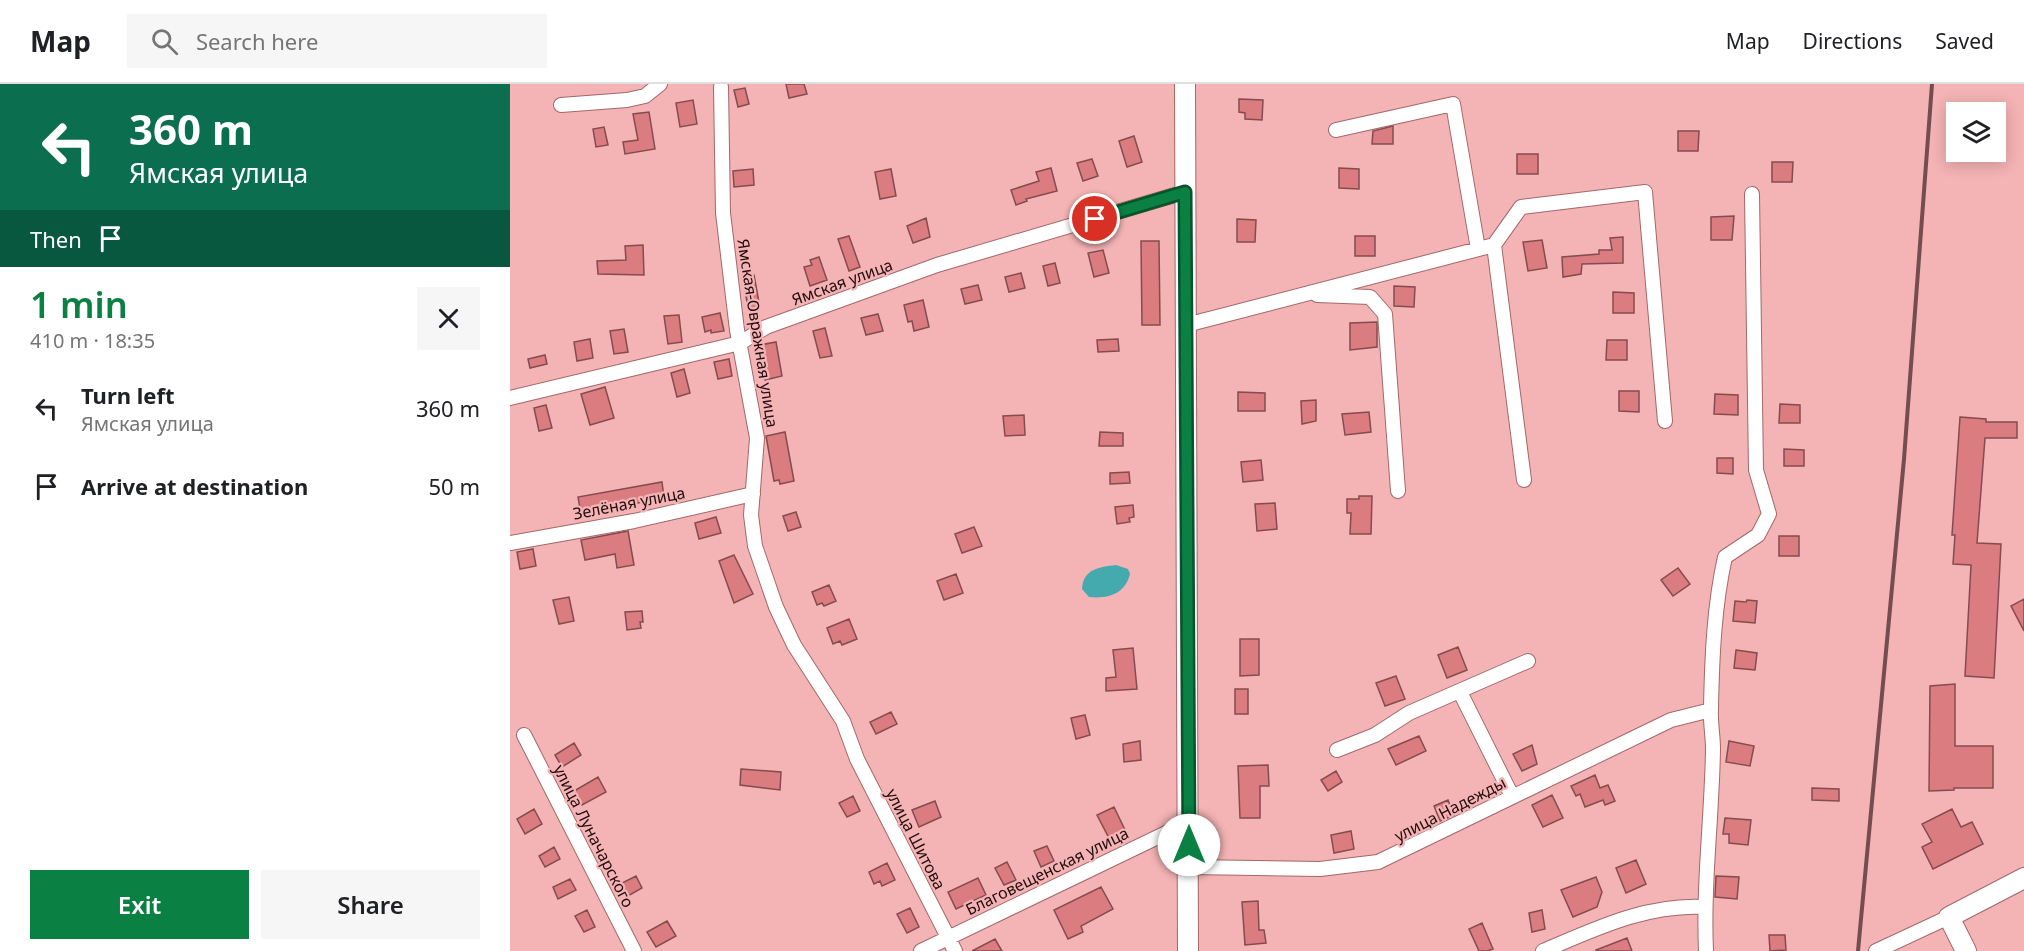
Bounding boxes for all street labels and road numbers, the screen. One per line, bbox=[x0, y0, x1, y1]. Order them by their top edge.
street label: Ямская-Овражная улица bbox=[732, 237, 784, 429]
street label: Ямская улица bbox=[788, 253, 896, 311]
street label: Зелёная улица bbox=[571, 481, 687, 525]
street label: улица Луначарского bbox=[548, 761, 640, 911]
street label: улица Надежды bbox=[1390, 771, 1510, 847]
street label: улица Шитова bbox=[881, 785, 951, 893]
street label: Благовещенская улица bbox=[962, 822, 1132, 920]

